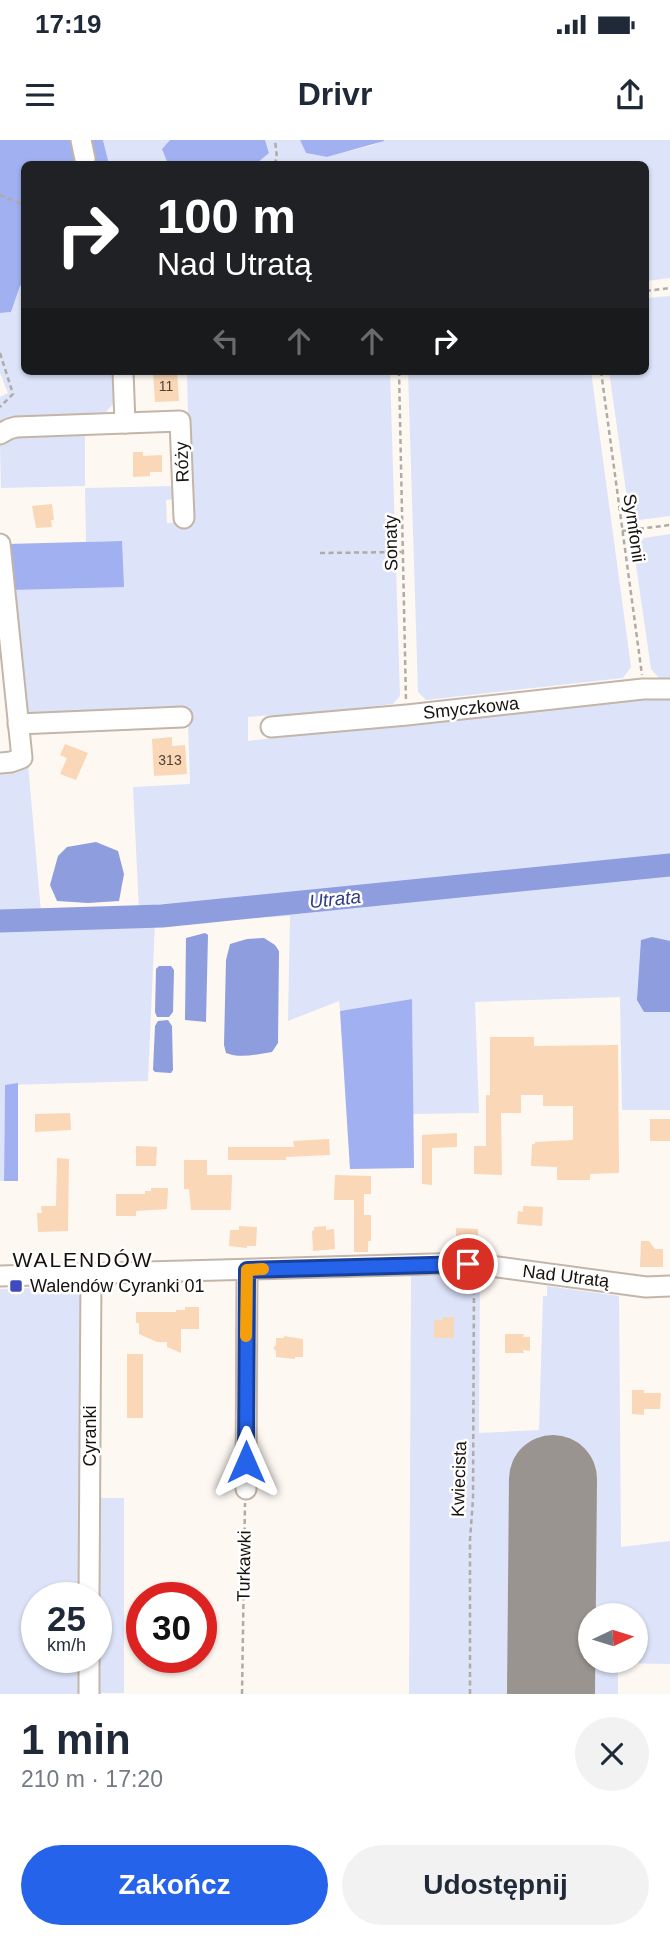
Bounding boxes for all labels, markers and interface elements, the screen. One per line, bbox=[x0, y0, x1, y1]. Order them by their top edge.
text: 17:19 bbox=[35, 9, 102, 39]
icon: menu bbox=[21, 76, 59, 114]
text: Drivr bbox=[298, 76, 372, 112]
icon: share bbox=[611, 76, 649, 114]
icon: right bbox=[42, 189, 133, 280]
text: 100 m bbox=[157, 189, 296, 243]
text: Nad Utratą bbox=[157, 246, 312, 282]
icon: left bbox=[207, 322, 245, 360]
icon: ahead bbox=[280, 322, 318, 360]
icon: ahead bbox=[353, 322, 391, 360]
icon: right bbox=[426, 322, 464, 360]
house number: 11 bbox=[159, 378, 173, 394]
street label: Róży bbox=[171, 441, 193, 483]
street label: Symfonii bbox=[619, 492, 649, 564]
street label: Sonaty bbox=[381, 515, 401, 571]
street label: Smyczkowa bbox=[422, 693, 521, 723]
house number: 313 bbox=[158, 752, 182, 768]
water label: Utrata bbox=[308, 886, 362, 912]
pin bbox=[438, 1234, 498, 1294]
icon: arrive bbox=[449, 1245, 487, 1283]
district label: WALENDÓW bbox=[12, 1248, 154, 1271]
street label: Nad Utratą bbox=[522, 1261, 611, 1291]
place label: Walendów Cyranki 01 bbox=[30, 1276, 204, 1296]
marker: Walendów Cyranki 01 bbox=[8, 1278, 24, 1294]
street label: Cyranki bbox=[80, 1405, 100, 1467]
position arrow bbox=[209, 1425, 283, 1499]
street label: Kwiecista bbox=[448, 1440, 470, 1517]
street label: Turkawki bbox=[233, 1530, 255, 1602]
speed limit sign: 30 bbox=[126, 1582, 217, 1673]
text: 25 bbox=[47, 1599, 86, 1638]
north arrow bbox=[578, 1603, 648, 1673]
map controls bbox=[578, 1603, 648, 1673]
text: km/h bbox=[47, 1635, 86, 1655]
text: 1 min bbox=[21, 1716, 131, 1763]
button: close bbox=[575, 1717, 649, 1791]
text: 210 m · 17:20 bbox=[21, 1766, 163, 1792]
button: Zakończ bbox=[21, 1845, 328, 1925]
button: Udostępnij bbox=[342, 1845, 649, 1925]

